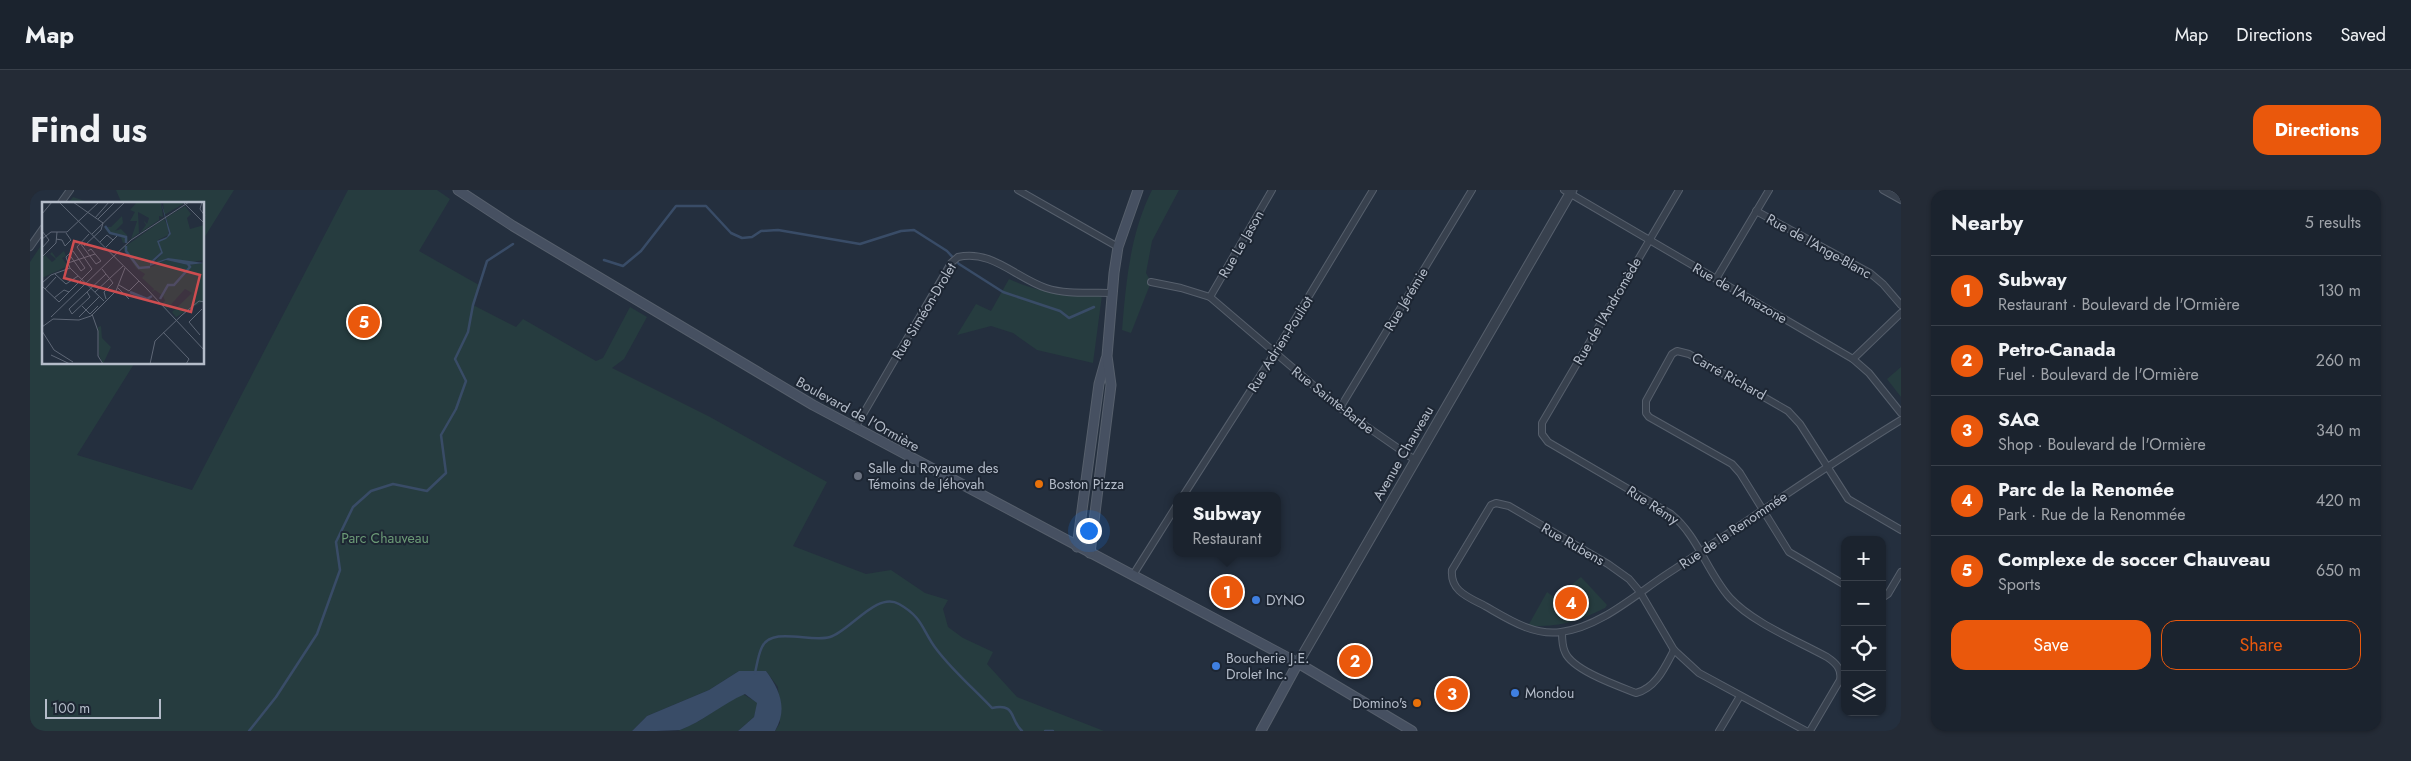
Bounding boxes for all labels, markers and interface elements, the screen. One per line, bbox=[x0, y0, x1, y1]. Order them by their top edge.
text: Map bbox=[25, 17, 74, 52]
text: Map bbox=[2175, 22, 2208, 48]
text: Directions bbox=[2236, 22, 2312, 48]
text: Saved bbox=[2340, 22, 2386, 48]
text: Find us bbox=[30, 105, 147, 155]
button: Directions bbox=[2253, 105, 2381, 155]
inset map bbox=[42, 202, 205, 365]
street label: Rue Le Jason bbox=[1214, 207, 1268, 281]
text: Nearby bbox=[1951, 208, 2023, 238]
street label: Rue de l'Ange-Blanc bbox=[1763, 209, 1875, 283]
text: 5 results bbox=[2305, 211, 2361, 234]
street label: Rue de l'Andromède bbox=[1568, 254, 1646, 368]
street label: Rue Siméon-Drolet bbox=[887, 258, 961, 363]
street label: Rue de l'Amazone bbox=[1689, 258, 1791, 328]
street label: Rue Jérémie bbox=[1379, 264, 1433, 334]
text: Subway bbox=[1998, 266, 2067, 293]
text: 1 bbox=[1963, 279, 1971, 302]
text: 130 m bbox=[2318, 279, 2361, 302]
street label: Rue Adrien-Pouliot bbox=[1242, 292, 1318, 396]
text: Restaurant · Boulevard de l'Ormière bbox=[1998, 293, 2240, 316]
pin: 5 bbox=[348, 303, 380, 341]
text: Petro-Canada bbox=[1998, 336, 2116, 363]
street label: Carré Richard bbox=[1688, 347, 1770, 405]
text: 2 bbox=[1962, 349, 1972, 372]
text: 260 m bbox=[2316, 349, 2361, 372]
street label: Rue Sainte-Barbe bbox=[1287, 361, 1379, 439]
text: Fuel · Boulevard de l'Ormière bbox=[1998, 363, 2199, 386]
street label: Boulevard de l'Ormière bbox=[793, 372, 923, 456]
street label: Avenue Chauveau bbox=[1368, 402, 1438, 504]
text: SAQ bbox=[1998, 406, 2040, 433]
text: 3 bbox=[1962, 419, 1972, 442]
text: 340 m bbox=[2316, 419, 2361, 442]
text: Shop · Boulevard de l'Ormière bbox=[1998, 433, 2206, 456]
place label: Salle du Royaume des Témoins de Jéhovah bbox=[868, 458, 999, 494]
marker: Salle du Royaume des Témoins de Jéhovah bbox=[852, 470, 864, 482]
place label: Boston Pizza bbox=[1049, 474, 1124, 494]
text: Parc de la Renomée bbox=[1998, 476, 2174, 503]
marker: Boston Pizza bbox=[1033, 478, 1045, 490]
street label: Rue Rémy bbox=[1623, 481, 1684, 530]
street label: Rue de la Renommée bbox=[1675, 486, 1791, 574]
text: 4 bbox=[1961, 489, 1973, 512]
text: 420 m bbox=[2316, 489, 2361, 512]
popup bbox=[1173, 492, 1281, 557]
text: Subway bbox=[1192, 500, 1261, 527]
text: Park · Rue de la Renommée bbox=[1998, 503, 2185, 526]
your location bbox=[1076, 518, 1102, 544]
street label: Rue Rubens bbox=[1538, 518, 1609, 570]
text: Restaurant bbox=[1192, 527, 1262, 550]
park label: Parc Chauveau bbox=[341, 528, 429, 548]
map controls bbox=[1841, 536, 1886, 716]
button: + bbox=[1841, 536, 1886, 581]
text: Complexe de soccer Chauveau bbox=[1998, 546, 2270, 573]
text: 5 bbox=[1962, 559, 1972, 582]
text: 650 m bbox=[2316, 559, 2361, 582]
pin: 1 bbox=[1211, 573, 1243, 611]
text: Sports bbox=[1998, 573, 2040, 596]
button: − bbox=[1841, 581, 1886, 626]
pin: 4 bbox=[1555, 584, 1587, 622]
place label: DYNO bbox=[1266, 590, 1305, 610]
marker: DYNO bbox=[1250, 594, 1262, 606]
button: Save bbox=[1951, 620, 2151, 670]
button: Share bbox=[2161, 620, 2361, 670]
button: locate bbox=[1841, 626, 1886, 671]
pin: 2 bbox=[1339, 642, 1371, 680]
place label: Boucherie J.E. Drolet Inc. bbox=[1226, 648, 1309, 684]
marker: Boucherie J.E. Drolet Inc. bbox=[1210, 660, 1222, 672]
button: layers bbox=[1841, 671, 1886, 716]
pin: 3 bbox=[1436, 675, 1468, 713]
place label: Mondou bbox=[1525, 683, 1574, 703]
marker: Mondou bbox=[1509, 687, 1521, 699]
place label: Domino's bbox=[1352, 693, 1407, 713]
scale bar bbox=[45, 696, 161, 719]
marker: Domino's bbox=[1411, 697, 1423, 709]
text: 100 m bbox=[52, 698, 90, 718]

